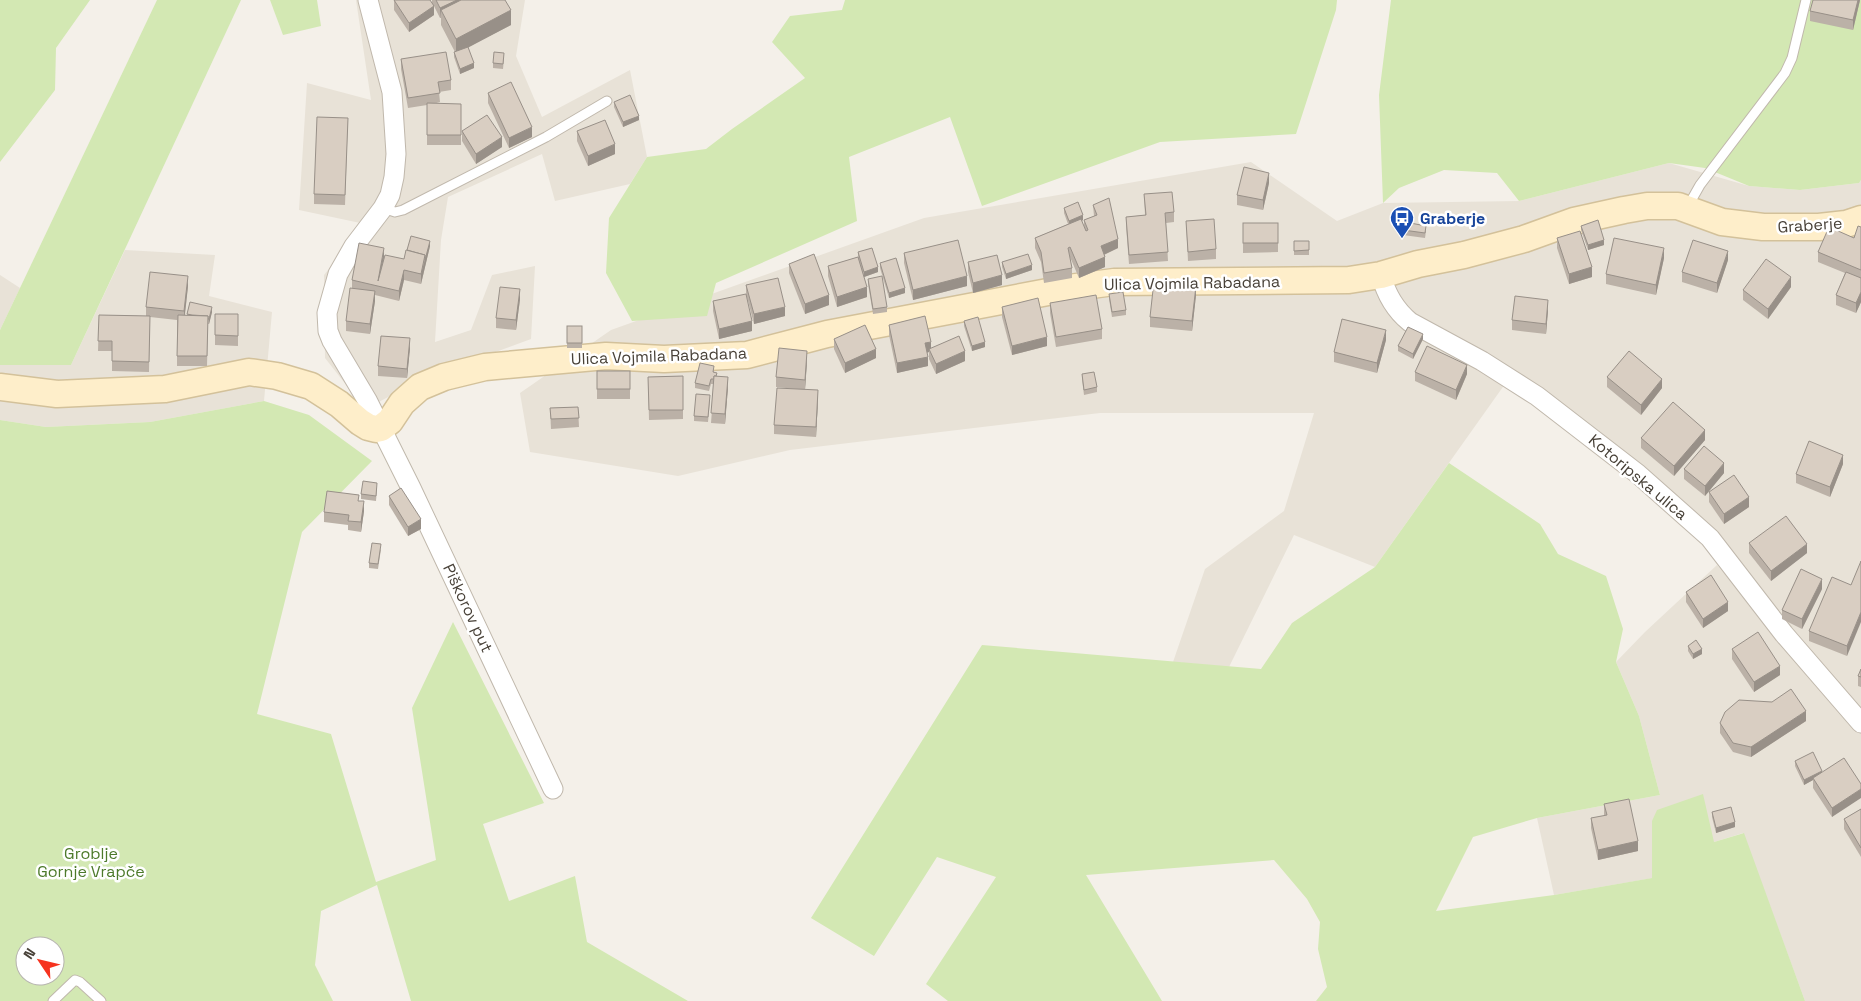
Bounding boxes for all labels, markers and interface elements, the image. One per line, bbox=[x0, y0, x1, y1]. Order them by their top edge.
bus stop icon: Graberje bbox=[1389, 205, 1415, 239]
place label: Graberje bbox=[1420, 208, 1485, 229]
street label: Graberje bbox=[1777, 212, 1843, 238]
street label: Ulica Vojmila Rabadana bbox=[1104, 271, 1280, 295]
street label: Ulica Vojmila Rabadana bbox=[571, 342, 747, 370]
street label: Kotoripska ulica bbox=[1584, 429, 1692, 525]
street label: Piškorov put bbox=[438, 560, 498, 656]
park label: Groblje Gornje Vrapče bbox=[37, 843, 145, 882]
north arrow bbox=[15, 936, 65, 986]
text: N bbox=[19, 945, 39, 963]

